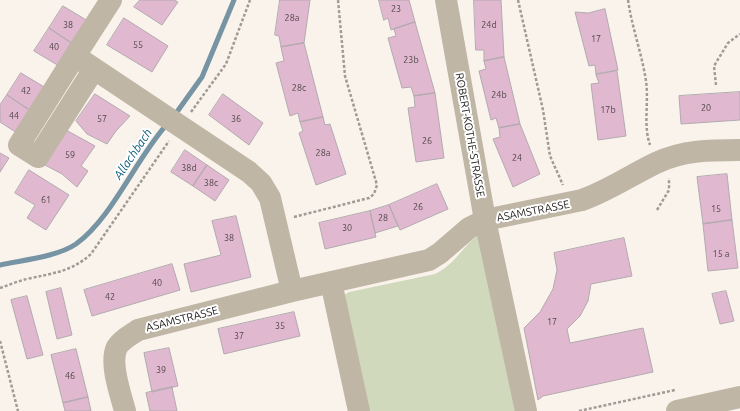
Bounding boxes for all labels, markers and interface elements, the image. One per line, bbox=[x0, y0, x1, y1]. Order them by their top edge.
house number: 23 bbox=[391, 4, 401, 14]
house number: 28a bbox=[285, 13, 299, 23]
house number: 38 bbox=[63, 20, 73, 30]
house number: 24d bbox=[481, 20, 497, 30]
house number: 17 bbox=[591, 34, 601, 44]
house number: 55 bbox=[133, 40, 143, 50]
house number: 40 bbox=[49, 42, 59, 52]
house number: 23b bbox=[403, 55, 419, 65]
street label: ROBERT-KOTHE-STRASSE bbox=[453, 72, 487, 198]
house number: 28c bbox=[292, 83, 306, 93]
house number: 42 bbox=[21, 86, 31, 96]
house number: 24b bbox=[491, 90, 507, 100]
house number: 20 bbox=[701, 103, 711, 113]
house number: 17b bbox=[600, 105, 616, 115]
house number: 44 bbox=[9, 111, 19, 121]
house number: 57 bbox=[97, 114, 107, 124]
house number: 36 bbox=[231, 114, 241, 124]
water label: Allachbach bbox=[111, 126, 155, 182]
house number: 26 bbox=[422, 136, 432, 146]
house number: 28a bbox=[316, 148, 330, 158]
house number: 59 bbox=[65, 150, 75, 160]
house number: 24 bbox=[512, 153, 522, 163]
house number: 38d bbox=[181, 163, 197, 173]
house number: 38c bbox=[204, 178, 218, 188]
house number: 61 bbox=[41, 195, 51, 205]
street label: ASAMSTRASSE bbox=[495, 197, 571, 225]
house number: 26 bbox=[413, 202, 423, 212]
house number: 15 bbox=[711, 204, 721, 214]
house number: 28 bbox=[378, 213, 388, 223]
house number: 30 bbox=[342, 223, 352, 233]
house number: 38 bbox=[224, 233, 234, 243]
house number: 15 a bbox=[713, 249, 729, 259]
house number: 40 bbox=[152, 278, 162, 288]
house number: 42 bbox=[105, 292, 115, 302]
street label: ASAMSTRASSE bbox=[145, 304, 219, 334]
house number: 17 bbox=[547, 317, 557, 327]
house number: 35 bbox=[275, 321, 285, 331]
house number: 37 bbox=[234, 331, 244, 341]
house number: 39 bbox=[156, 365, 166, 375]
house number: 46 bbox=[65, 371, 75, 381]

